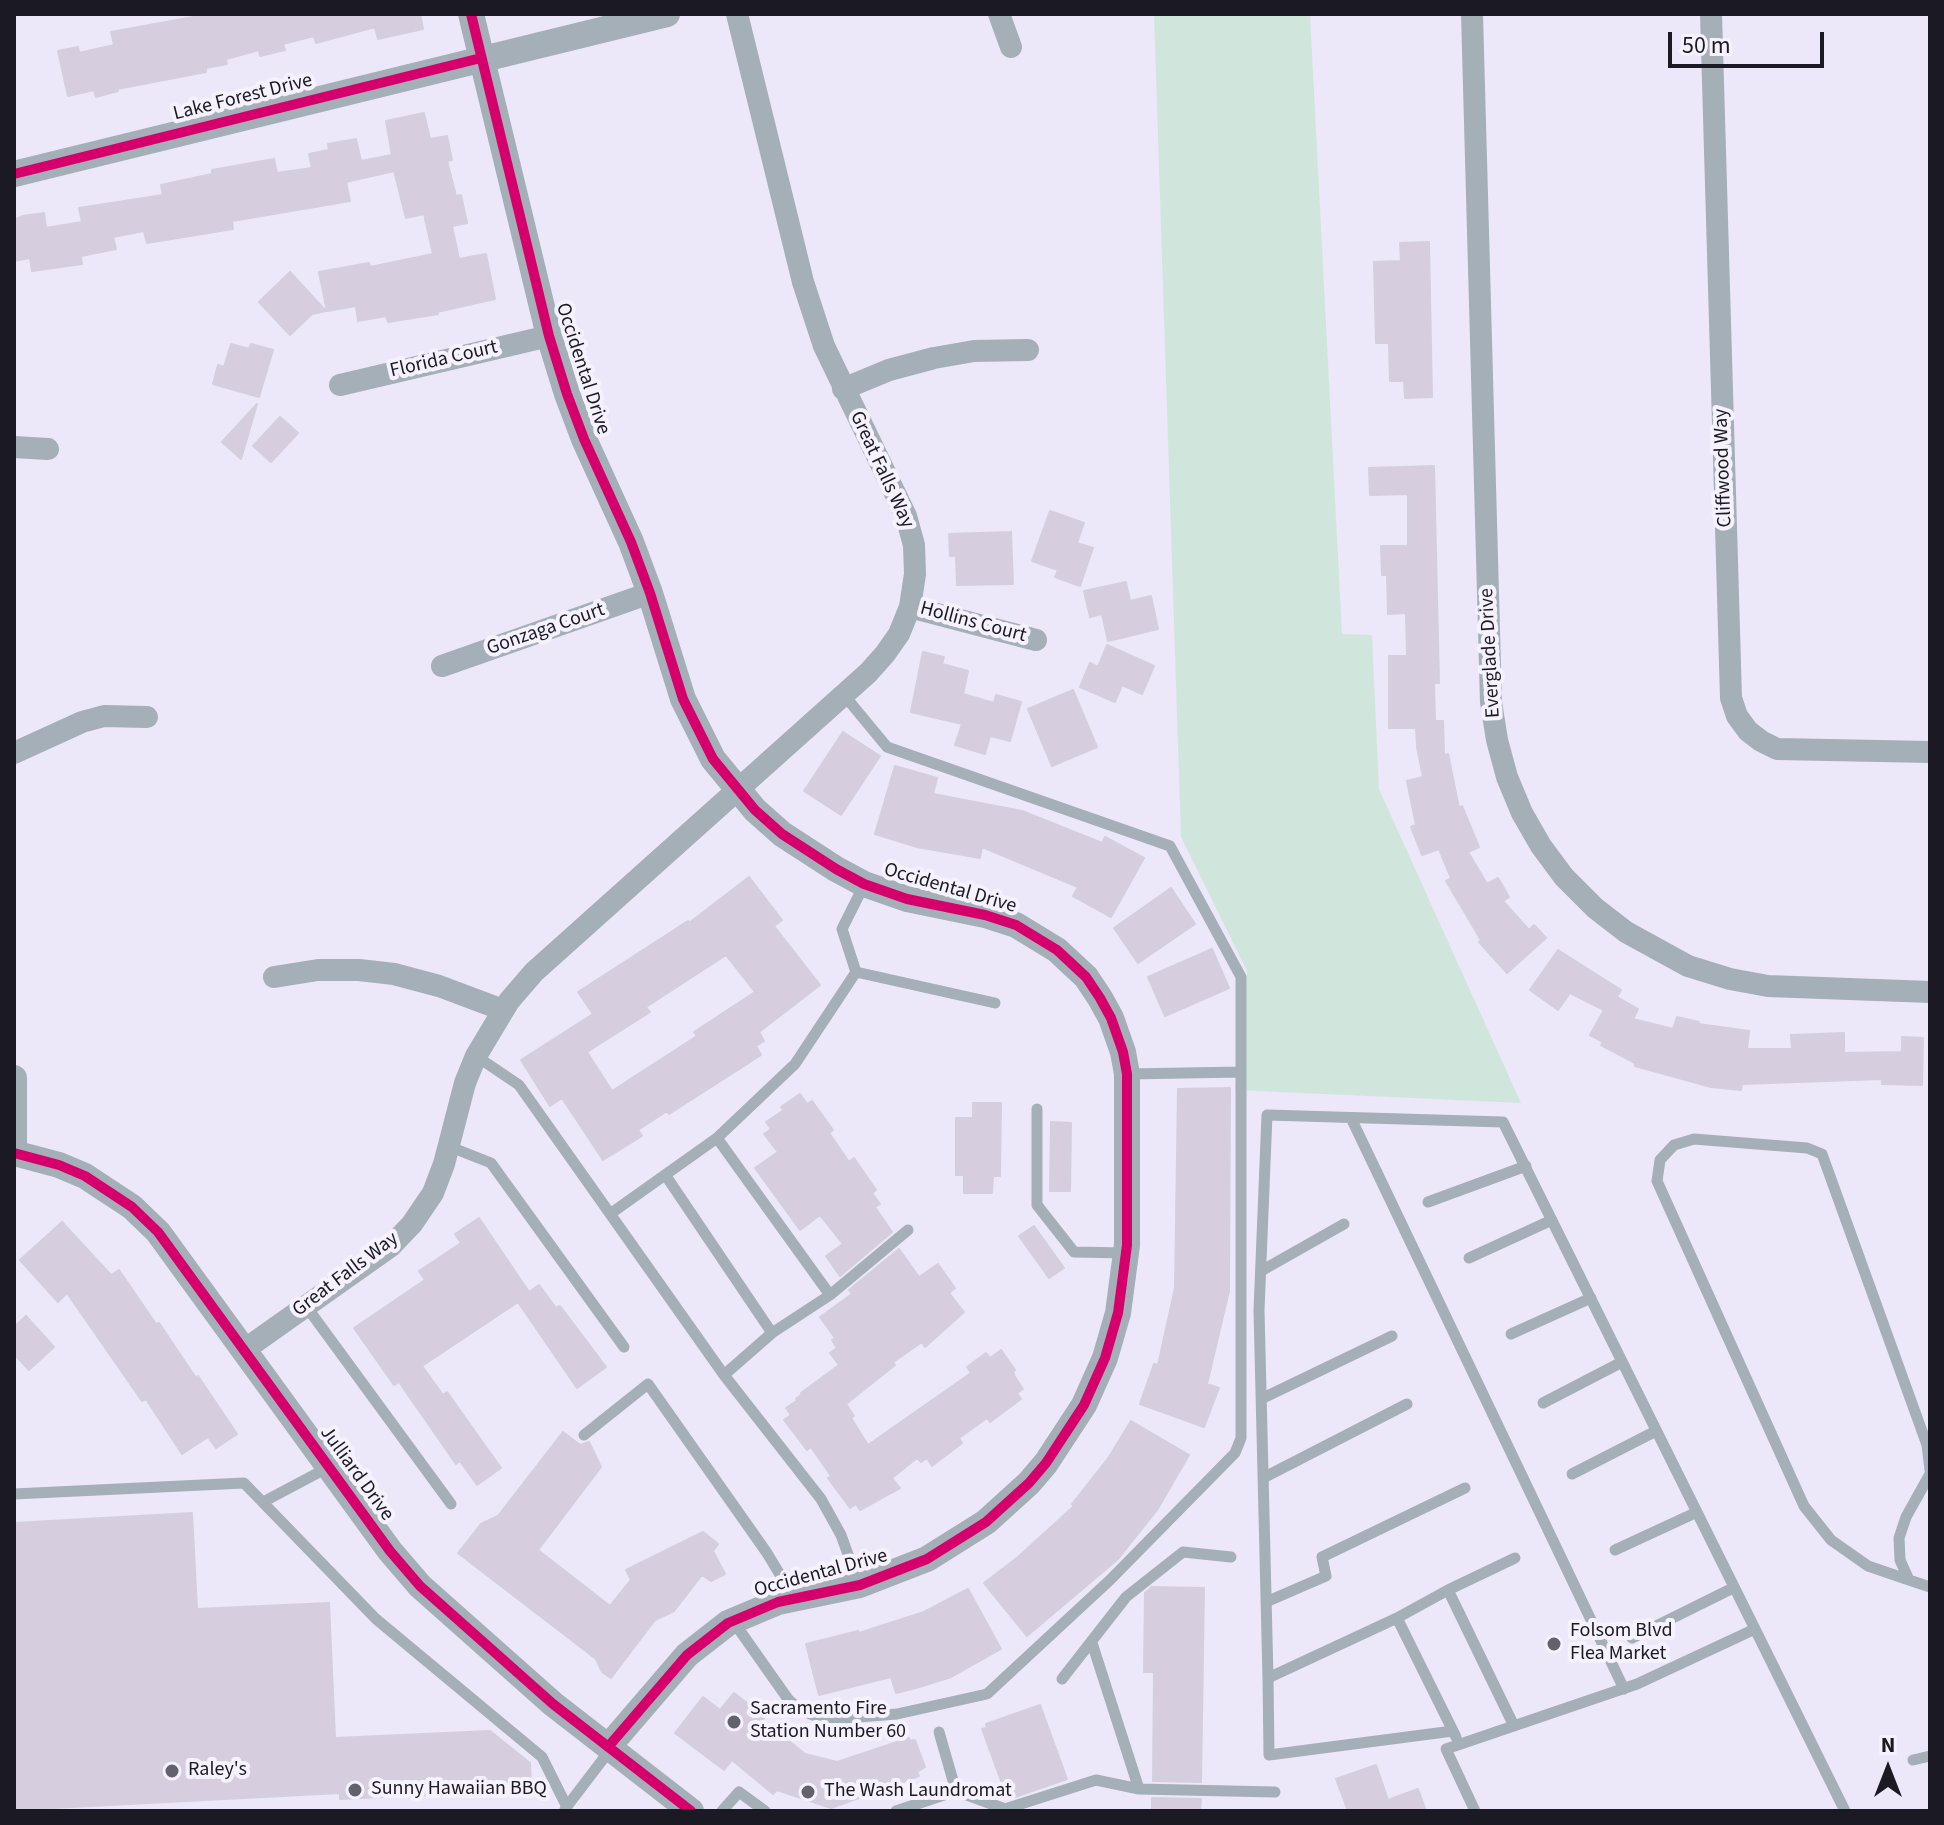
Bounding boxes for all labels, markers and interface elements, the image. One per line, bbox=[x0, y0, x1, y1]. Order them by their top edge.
scale bar bbox=[1672, 16, 1828, 66]
text: 50 m bbox=[1682, 28, 1731, 63]
street label: Lake Forest Drive bbox=[171, 69, 315, 127]
street label: Occidental Drive bbox=[549, 300, 615, 438]
street label: Florida Court bbox=[388, 336, 500, 384]
street label: Great Falls Way bbox=[844, 408, 918, 532]
street label: Cliffwood Way bbox=[1710, 408, 1738, 528]
street label: Everglade Drive bbox=[1476, 588, 1506, 718]
street label: Hollins Court bbox=[917, 597, 1029, 649]
street label: Gonzaga Court bbox=[484, 599, 608, 661]
street label: Occidental Drive bbox=[881, 859, 1019, 919]
street label: Great Falls Way bbox=[288, 1228, 404, 1322]
street label: Julliard Drive bbox=[314, 1422, 398, 1526]
street label: Occidental Drive bbox=[752, 1545, 890, 1603]
place label: Folsom Blvd Flea Market bbox=[1570, 1620, 1673, 1667]
marker: Folsom Blvd Flea Market bbox=[1545, 1635, 1563, 1653]
place label: Sacramento Fire Station Number 60 bbox=[750, 1698, 906, 1745]
marker: Sacramento Fire Station Number 60 bbox=[725, 1713, 743, 1731]
north arrow bbox=[1848, 1729, 1928, 1809]
text: N bbox=[1881, 1729, 1895, 1761]
place label: Raley's bbox=[188, 1759, 247, 1783]
marker: Raley's bbox=[163, 1762, 181, 1780]
place label: Sunny Hawaiian BBQ bbox=[371, 1778, 547, 1802]
place label: The Wash Laundromat bbox=[824, 1780, 1012, 1804]
marker: Sunny Hawaiian BBQ bbox=[346, 1781, 364, 1799]
marker: The Wash Laundromat bbox=[799, 1783, 817, 1801]

